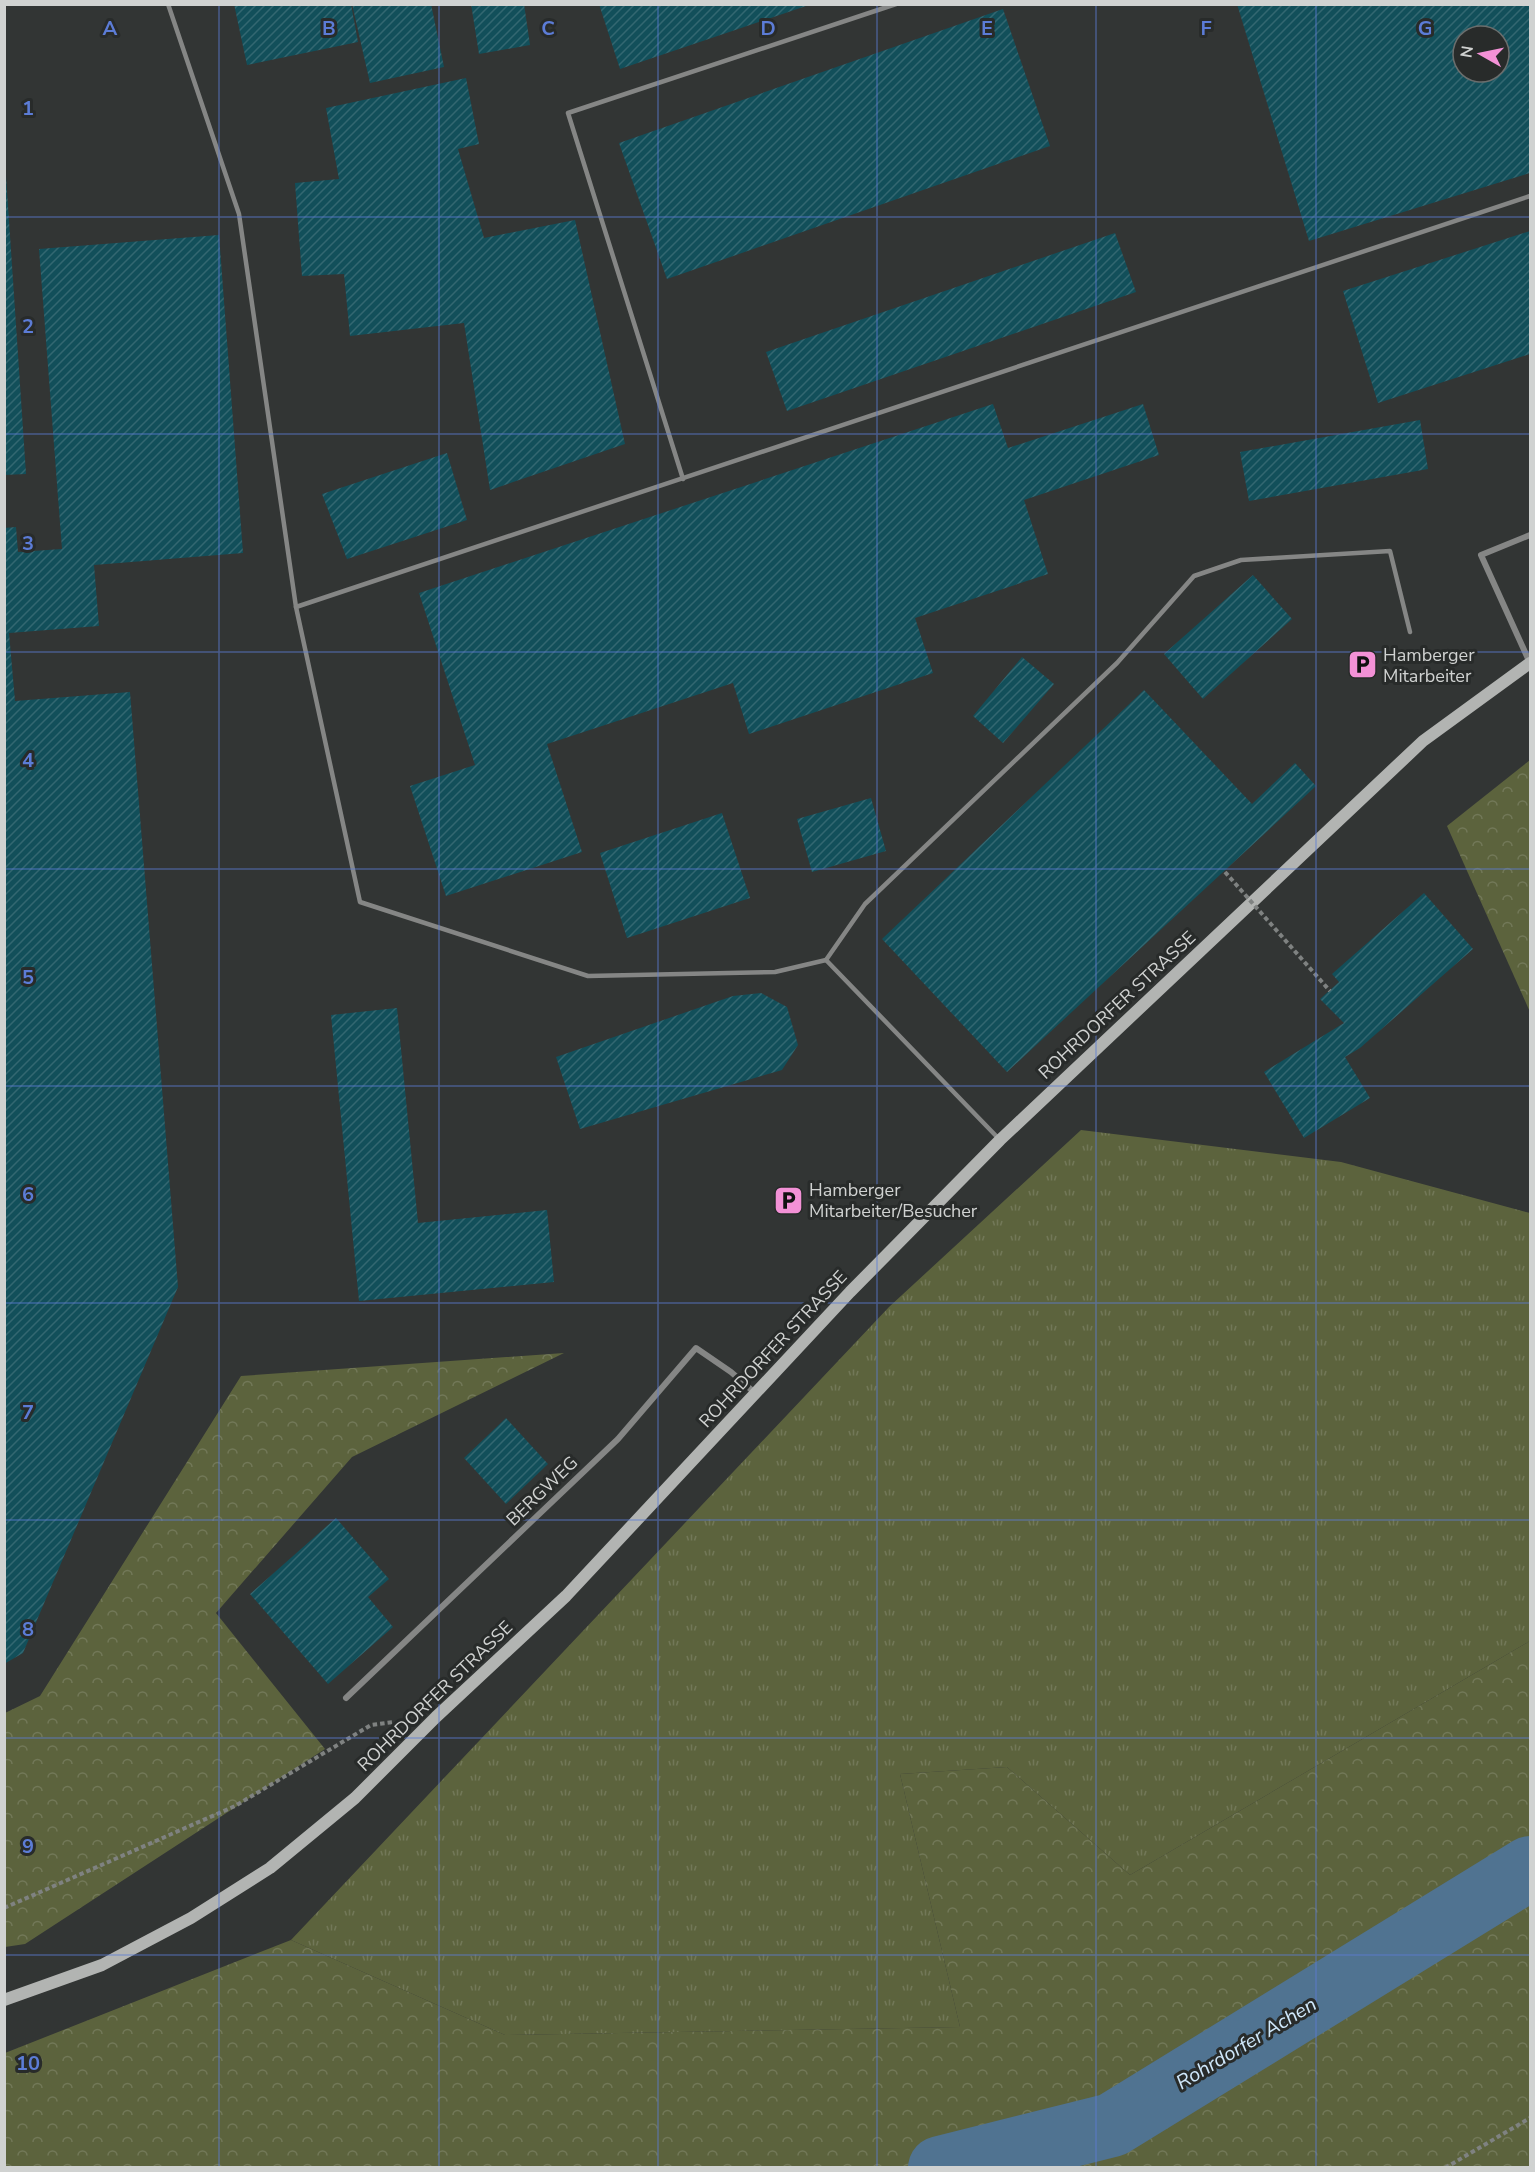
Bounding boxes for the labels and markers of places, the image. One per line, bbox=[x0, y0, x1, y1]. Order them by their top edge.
place label: Hamberger Mitarbeiter bbox=[1383, 643, 1475, 688]
parking icon: Hamberger Mitarbeiter bbox=[1346, 649, 1378, 681]
place label: Hamberger Mitarbeiter/Besucher bbox=[809, 1178, 978, 1223]
parking icon: Hamberger Mitarbeiter/Besucher bbox=[772, 1184, 804, 1216]

